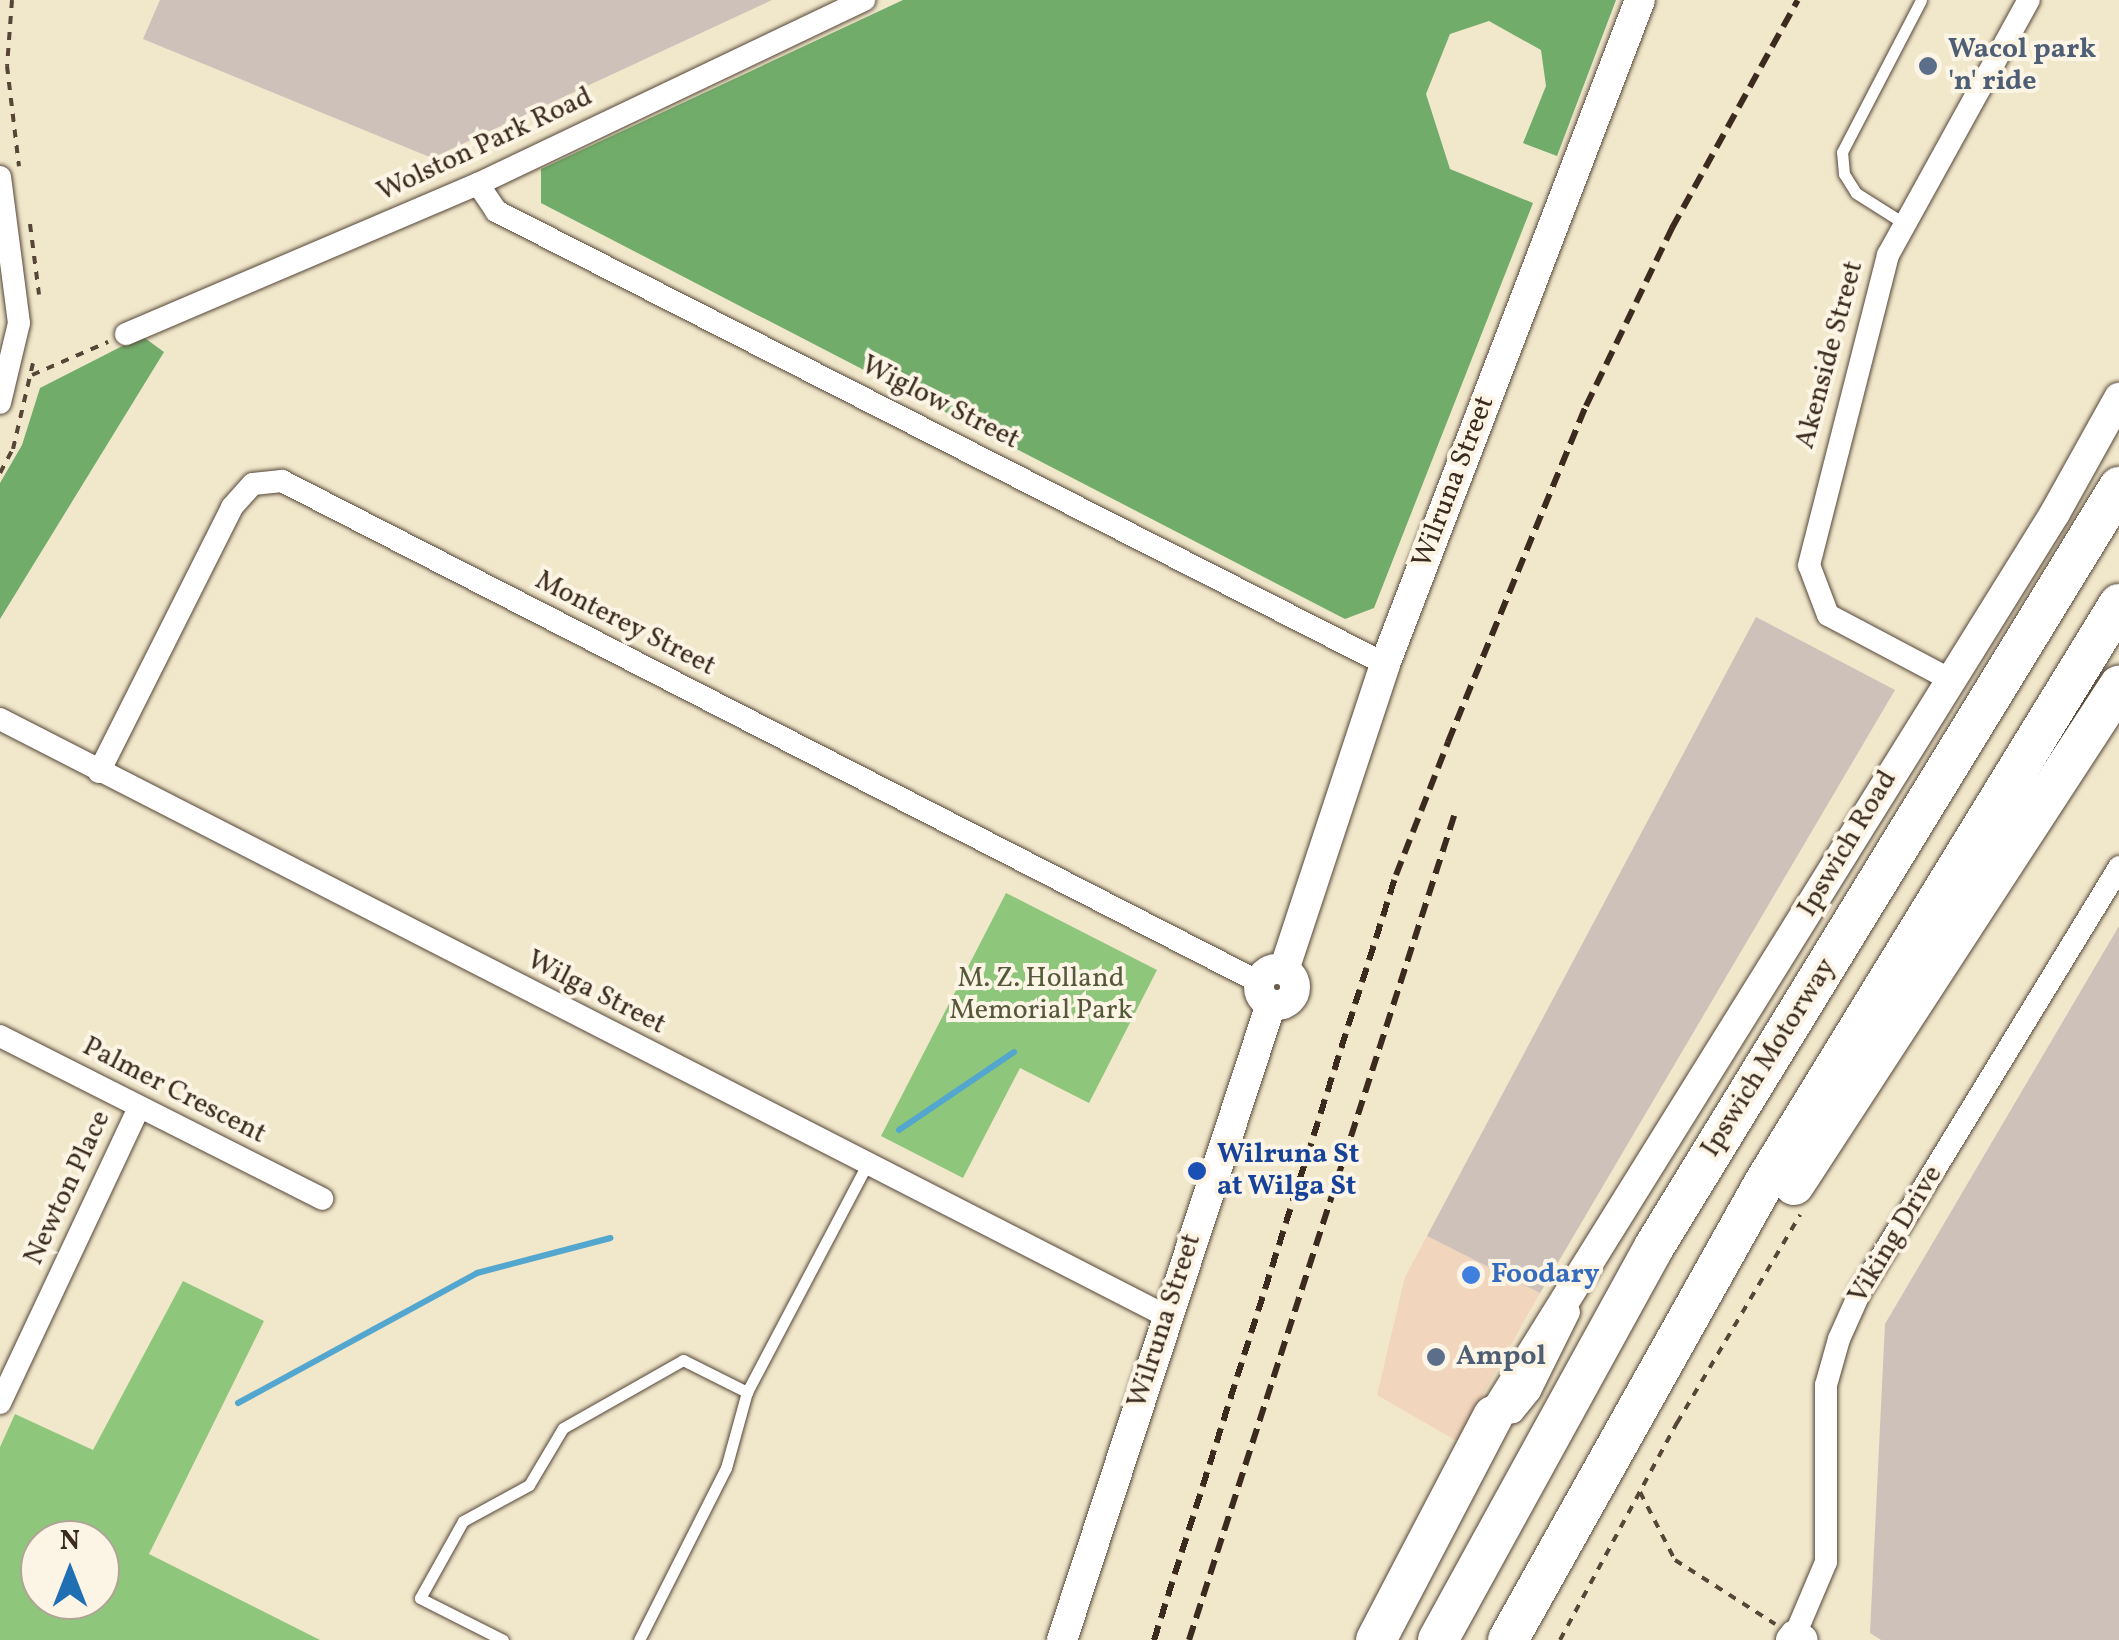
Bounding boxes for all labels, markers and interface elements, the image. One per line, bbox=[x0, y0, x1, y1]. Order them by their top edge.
place label: Wacol park 'n' ride bbox=[1948, 33, 2096, 99]
marker: Wacol park 'n' ride bbox=[1917, 55, 1939, 77]
street label: Wolston Park Road bbox=[372, 80, 598, 210]
street label: Akenside Street bbox=[1789, 257, 1871, 453]
street label: Wiglow Street bbox=[855, 349, 1025, 457]
street label: Wilruna Street bbox=[1406, 391, 1502, 573]
street label: Monterey Street bbox=[529, 564, 721, 684]
street label: Ipswich Road bbox=[1791, 765, 1905, 923]
street label: Wilga Street bbox=[521, 944, 671, 1042]
street label: Ipswich Motorway bbox=[1694, 952, 1844, 1164]
park label: M. Z. Holland Memorial Park bbox=[949, 962, 1133, 1028]
street label: Palmer Crescent bbox=[77, 1030, 271, 1152]
street label: Newton Place bbox=[18, 1105, 118, 1271]
place label: Wilruna St at Wilga St bbox=[1217, 1138, 1359, 1204]
marker: Wilruna St at Wilga St bbox=[1186, 1160, 1208, 1182]
street label: Viking Drive bbox=[1842, 1160, 1950, 1310]
street label: Wilruna Street bbox=[1121, 1230, 1209, 1412]
place label: Foodary bbox=[1491, 1258, 1599, 1292]
marker: Foodary bbox=[1460, 1264, 1482, 1286]
place label: Ampol bbox=[1456, 1340, 1546, 1374]
marker: Ampol bbox=[1425, 1346, 1447, 1368]
north arrow bbox=[20, 1520, 120, 1620]
text: N bbox=[60, 1522, 80, 1561]

